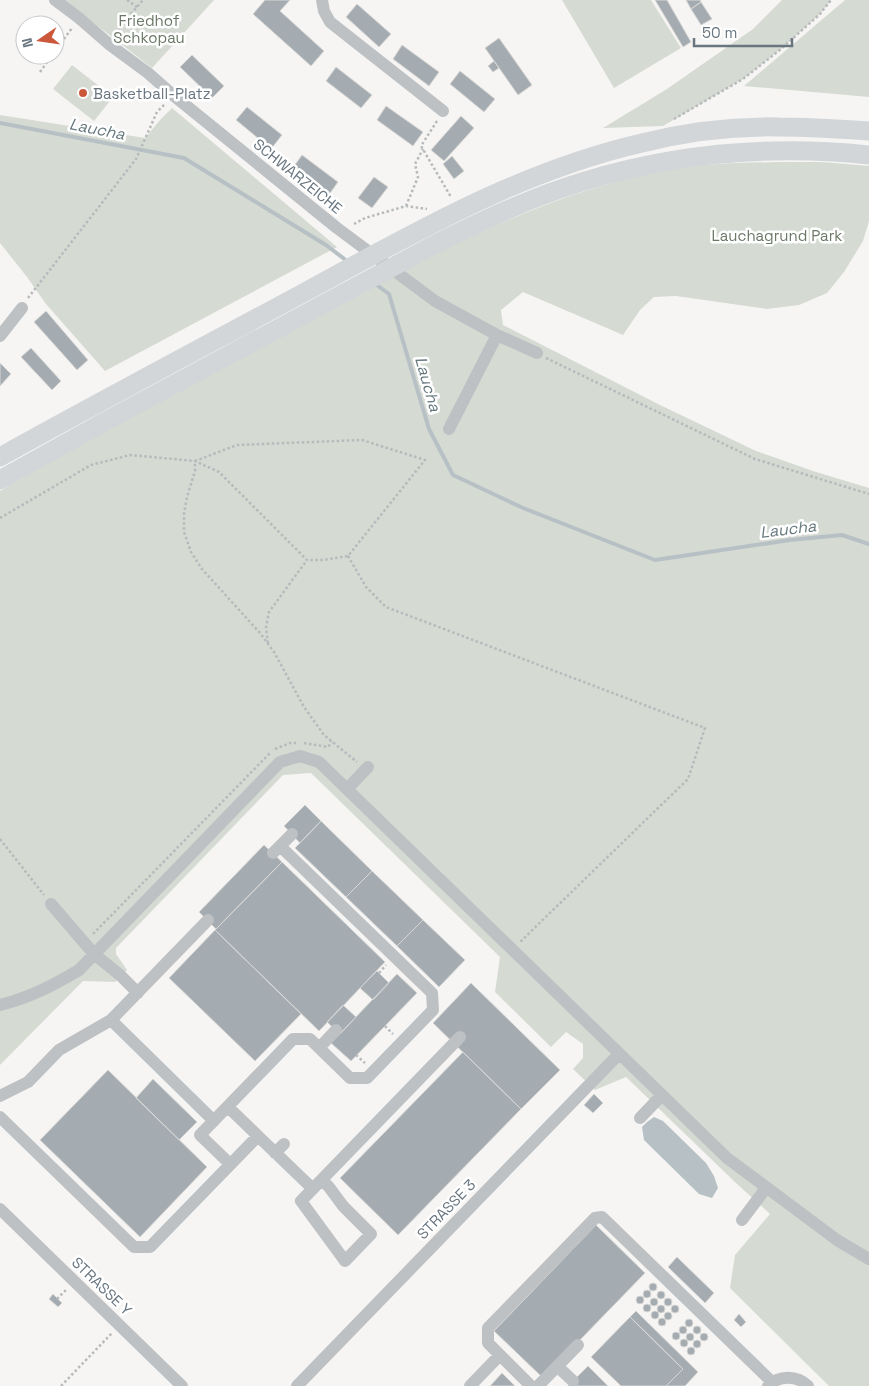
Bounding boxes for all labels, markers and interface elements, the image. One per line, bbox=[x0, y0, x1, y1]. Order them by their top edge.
park label: Friedhof Schkopau bbox=[113, 11, 185, 47]
north arrow bbox=[15, 15, 65, 65]
scale bar bbox=[694, 15, 792, 47]
text: 50 m bbox=[702, 23, 737, 42]
text: N bbox=[18, 36, 37, 50]
place label: Basketball-Platz bbox=[93, 84, 211, 103]
marker: Basketball-Platz bbox=[77, 87, 89, 99]
water label: Laucha bbox=[67, 113, 127, 145]
street label: SCHWARZEICHE bbox=[250, 134, 346, 218]
park label: Lauchagrund Park bbox=[712, 226, 842, 245]
water label: Laucha bbox=[410, 354, 446, 415]
water label: Laucha bbox=[759, 515, 818, 543]
street label: STRASSE 3 bbox=[413, 1175, 479, 1243]
street label: STRASSE Y bbox=[68, 1253, 136, 1319]

